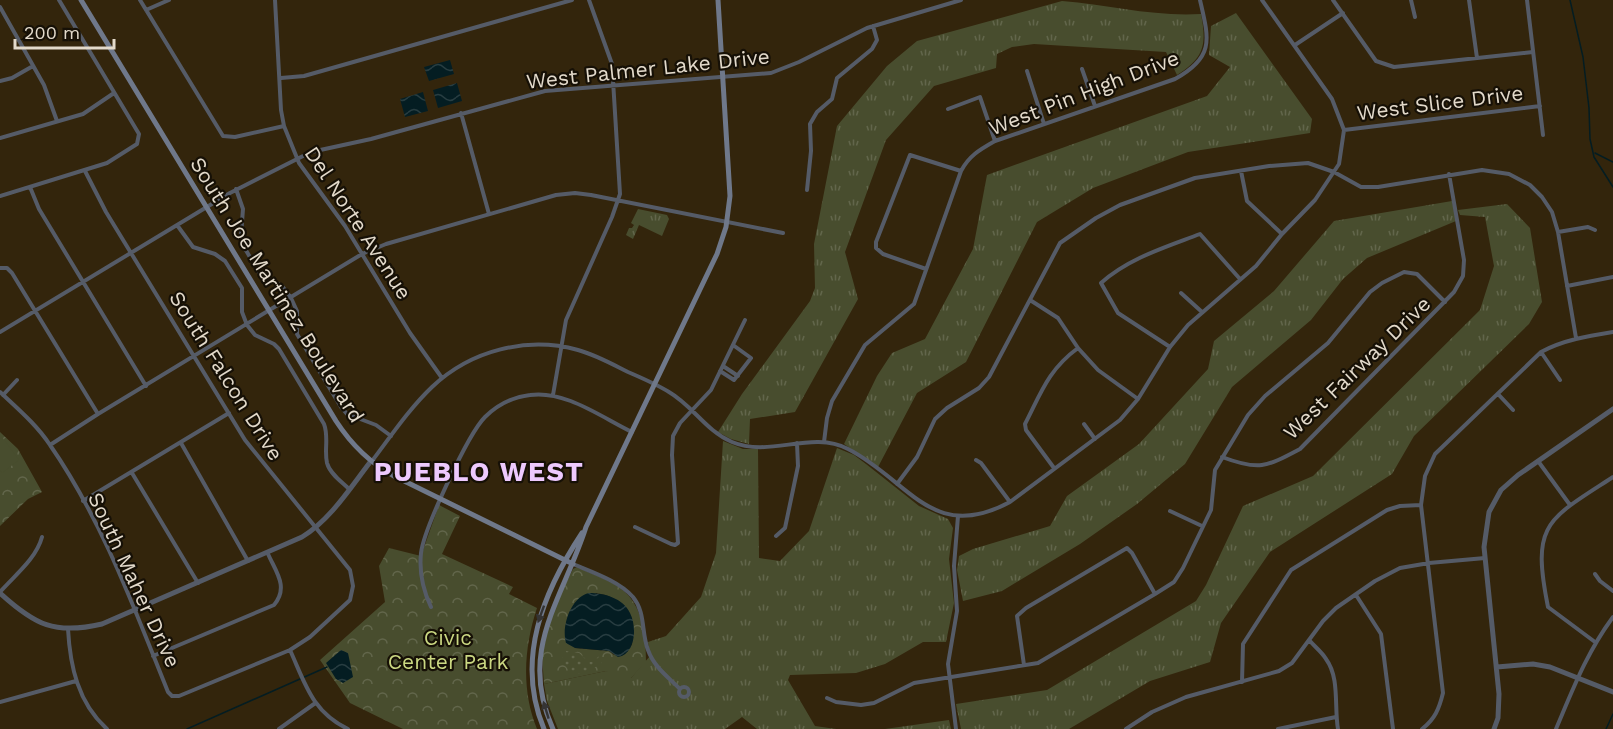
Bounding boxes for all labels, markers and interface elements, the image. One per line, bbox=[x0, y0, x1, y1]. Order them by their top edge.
scale bar bbox=[15, 12, 114, 50]
text: 200 m bbox=[24, 22, 80, 43]
street label: West Palmer Lake Drive bbox=[525, 43, 771, 94]
street label: West Pin High Drive bbox=[985, 45, 1182, 140]
street label: West Slice Drive bbox=[1355, 80, 1525, 125]
street label: Del Norte Avenue bbox=[300, 142, 417, 304]
street label: South Joe Martinez Boulevard bbox=[185, 152, 370, 427]
street label: South Falcon Drive bbox=[164, 287, 289, 465]
street label: West Fairway Drive bbox=[1278, 291, 1435, 444]
district label: PUEBLO WEST bbox=[374, 456, 584, 488]
street label: South Maher Drive bbox=[83, 488, 186, 671]
one-way arrow bbox=[536, 605, 546, 623]
park label: Civic Center Park bbox=[388, 625, 508, 674]
one-way arrow bbox=[541, 700, 550, 718]

